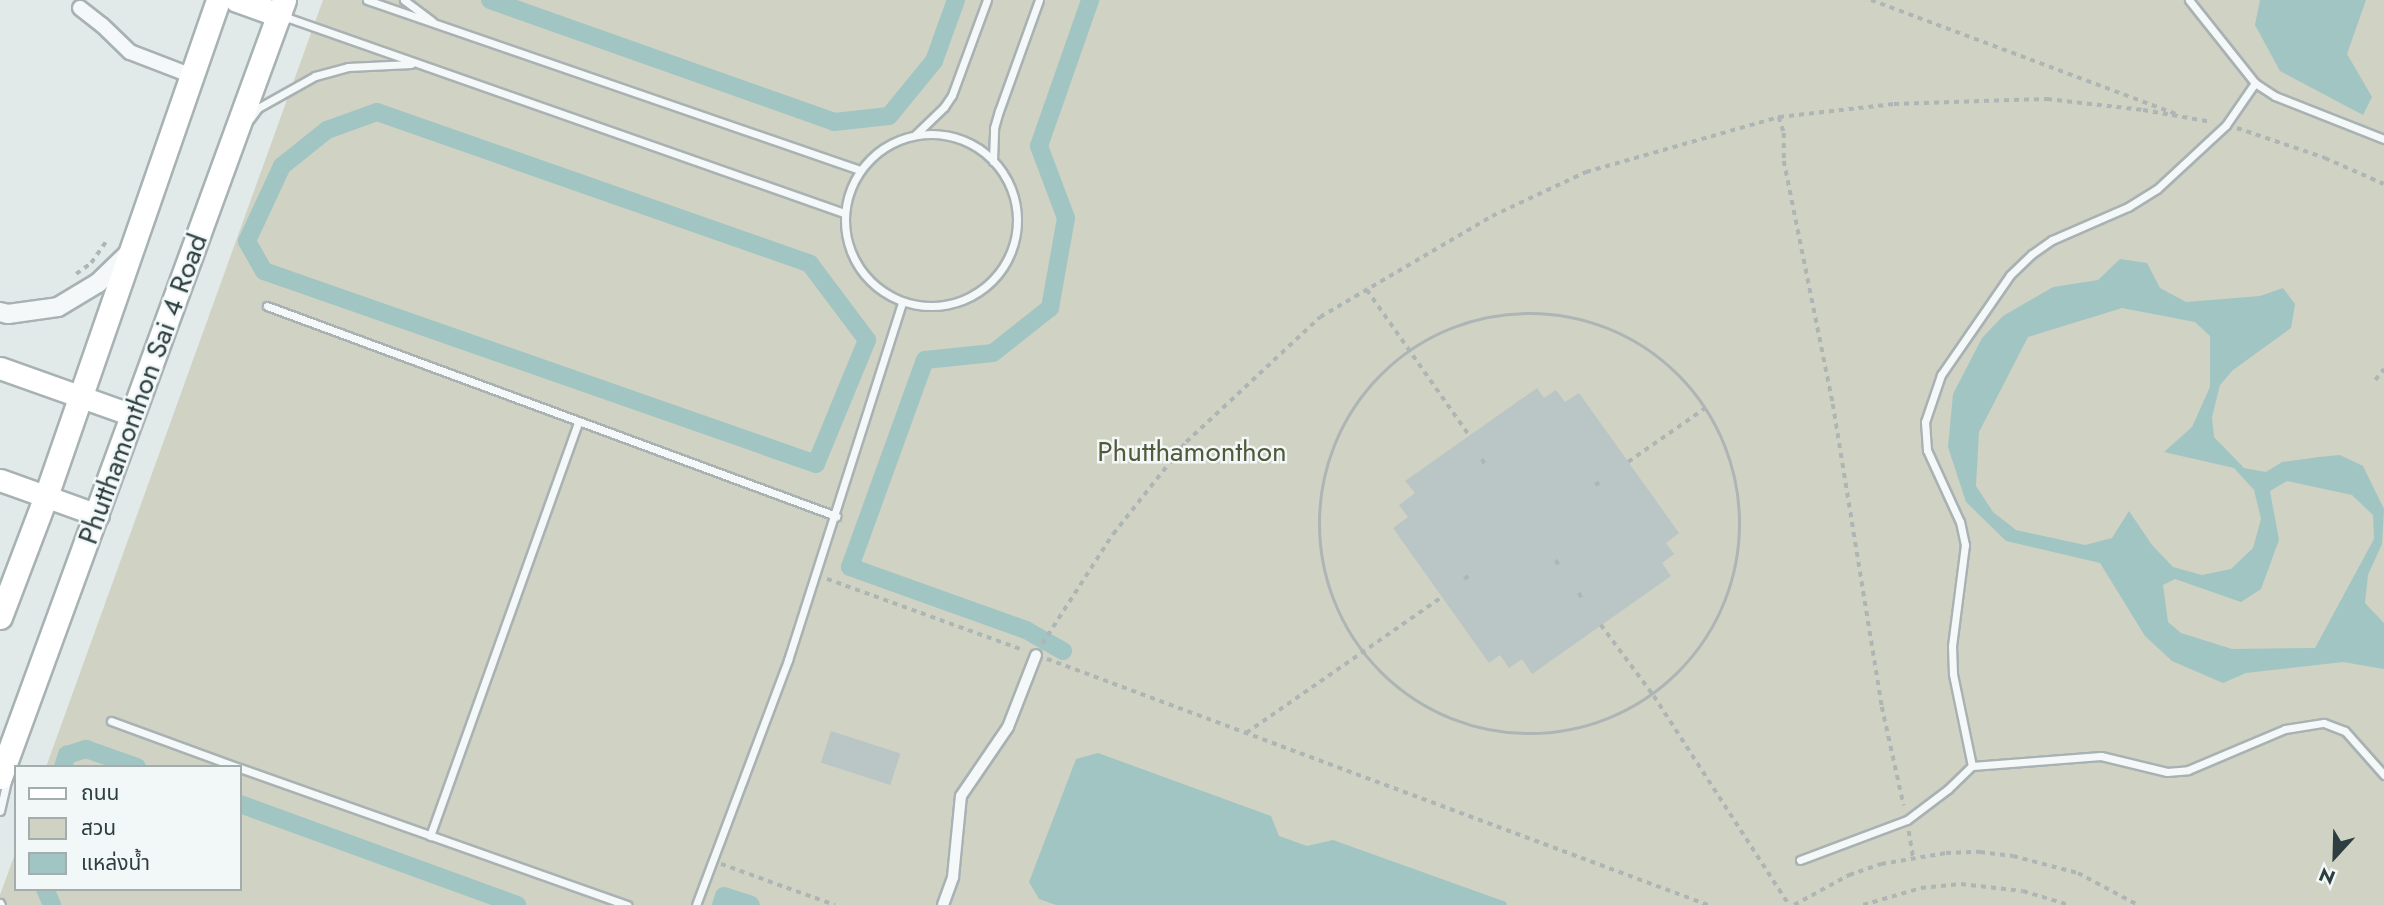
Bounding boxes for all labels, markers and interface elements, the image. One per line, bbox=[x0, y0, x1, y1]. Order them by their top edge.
street label: Phutthamonthon Sai 4 Road bbox=[71, 229, 215, 549]
park label: Phutthamonthon bbox=[1097, 435, 1287, 469]
legend bbox=[14, 765, 242, 891]
text: ถนน bbox=[81, 778, 119, 808]
text: สวน bbox=[81, 813, 116, 843]
north arrow bbox=[2300, 821, 2370, 891]
text: แหล่งน้ำ bbox=[81, 848, 150, 878]
text: N bbox=[2315, 861, 2339, 891]

